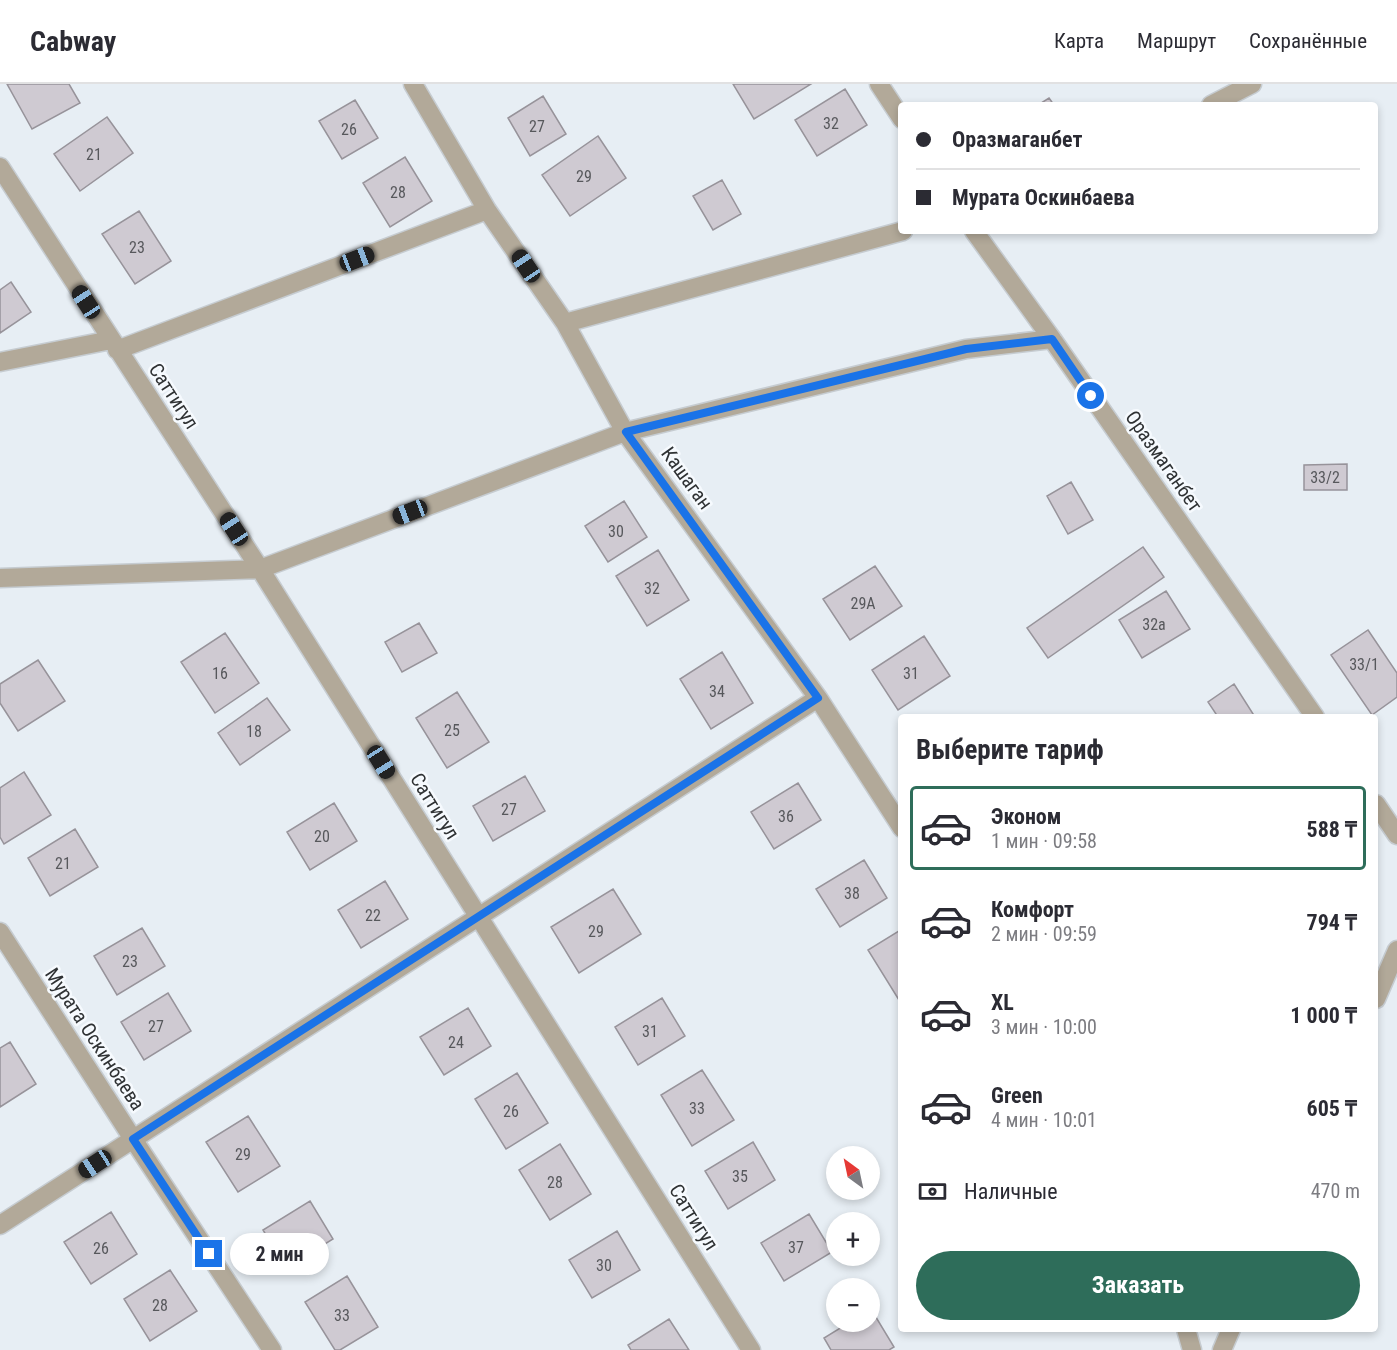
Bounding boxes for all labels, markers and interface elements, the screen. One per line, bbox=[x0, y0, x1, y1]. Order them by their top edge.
text: Cabway bbox=[30, 25, 116, 58]
text: Карта bbox=[1054, 29, 1104, 53]
text: Маршрут bbox=[1137, 29, 1216, 53]
text: Сохранённые bbox=[1249, 29, 1367, 53]
house number: 32 bbox=[823, 114, 839, 133]
house number: 27 bbox=[529, 117, 545, 136]
house number: 26 bbox=[341, 120, 357, 139]
text: Оразмаганбет bbox=[952, 127, 1082, 152]
house number: 21 bbox=[86, 145, 102, 164]
house number: 29 bbox=[576, 167, 592, 186]
house number: 28 bbox=[390, 183, 406, 202]
text: Мурата Оскинбаева bbox=[952, 185, 1135, 210]
house number: 23 bbox=[129, 238, 145, 257]
car bbox=[337, 244, 377, 274]
car bbox=[508, 246, 544, 286]
car bbox=[69, 282, 103, 322]
street label: Саттигул bbox=[144, 359, 204, 433]
route start bbox=[1077, 382, 1104, 409]
street label: Оразмаганбет bbox=[1120, 406, 1208, 516]
street label: Кашаган bbox=[656, 442, 718, 514]
house number: 33/2 bbox=[1310, 468, 1340, 487]
car bbox=[390, 497, 430, 527]
car bbox=[217, 509, 251, 549]
house number: 30 bbox=[608, 522, 624, 541]
house number: 32 bbox=[644, 579, 660, 598]
house number: 29А bbox=[850, 594, 876, 613]
house number: 32а bbox=[1142, 615, 1166, 634]
house number: 33/1 bbox=[1349, 655, 1379, 674]
house number: 16 bbox=[212, 664, 228, 683]
house number: 31 bbox=[903, 664, 919, 683]
house number: 34 bbox=[709, 682, 725, 701]
house number: 25 bbox=[444, 721, 460, 740]
house number: 18 bbox=[246, 722, 262, 741]
text: Выберите тариф bbox=[916, 734, 1104, 766]
car bbox=[364, 742, 398, 782]
street label: Саттигул bbox=[405, 768, 465, 844]
house number: 27 bbox=[501, 800, 517, 819]
icon: car bbox=[919, 801, 973, 855]
text: Эконом bbox=[991, 804, 1061, 829]
house number: 36 bbox=[778, 807, 794, 826]
text: 588 ₸ bbox=[1307, 817, 1357, 842]
house number: 20 bbox=[314, 827, 330, 846]
text: 1 мин · 09:58 bbox=[991, 829, 1097, 853]
house number: 21 bbox=[55, 854, 71, 873]
house number: 38 bbox=[844, 884, 860, 903]
icon: car bbox=[919, 894, 973, 948]
text: Комфорт bbox=[991, 897, 1074, 922]
house number: 22 bbox=[365, 906, 381, 925]
text: 794 ₸ bbox=[1307, 910, 1357, 935]
house number: 29 bbox=[588, 922, 604, 941]
text: 2 мин · 09:59 bbox=[991, 922, 1097, 946]
house number: 23 bbox=[122, 952, 138, 971]
street label: Мурата Оскинбаева bbox=[40, 963, 150, 1115]
icon: car bbox=[919, 987, 973, 1041]
text: XL bbox=[991, 990, 1014, 1015]
text: 1 000 ₸ bbox=[1290, 1003, 1357, 1028]
text: 3 мин · 10:00 bbox=[991, 1015, 1097, 1039]
house number: 27 bbox=[148, 1017, 164, 1036]
house number: 31 bbox=[642, 1022, 658, 1041]
house number: 24 bbox=[448, 1033, 464, 1052]
icon: car bbox=[919, 1080, 973, 1134]
text: Green bbox=[991, 1083, 1043, 1108]
text: 605 ₸ bbox=[1307, 1096, 1357, 1121]
house number: 33 bbox=[689, 1099, 705, 1118]
house number: 26 bbox=[503, 1102, 519, 1121]
text: 4 мин · 10:01 bbox=[991, 1108, 1097, 1132]
house number: 29 bbox=[235, 1145, 251, 1164]
north arrow bbox=[826, 1146, 880, 1200]
map controls bbox=[826, 1146, 880, 1332]
car bbox=[75, 1147, 115, 1181]
house number: 35 bbox=[732, 1167, 748, 1186]
house number: 28 bbox=[547, 1173, 563, 1192]
icon: cash bbox=[916, 1175, 949, 1208]
street label: Саттигул bbox=[664, 1179, 724, 1255]
text: Наличные bbox=[964, 1179, 1058, 1204]
text: 470 m bbox=[1311, 1179, 1360, 1203]
button: + bbox=[826, 1212, 880, 1266]
callout: 2 мин bbox=[230, 1233, 329, 1275]
house number: 37 bbox=[788, 1238, 804, 1257]
house number: 26 bbox=[93, 1239, 109, 1258]
route end bbox=[195, 1240, 222, 1267]
text: 2 мин bbox=[256, 1242, 303, 1266]
button: Заказать bbox=[916, 1251, 1360, 1320]
house number: 30 bbox=[596, 1256, 612, 1275]
button: − bbox=[826, 1278, 880, 1332]
house number: 28 bbox=[152, 1296, 168, 1315]
house number: 33 bbox=[334, 1306, 350, 1325]

